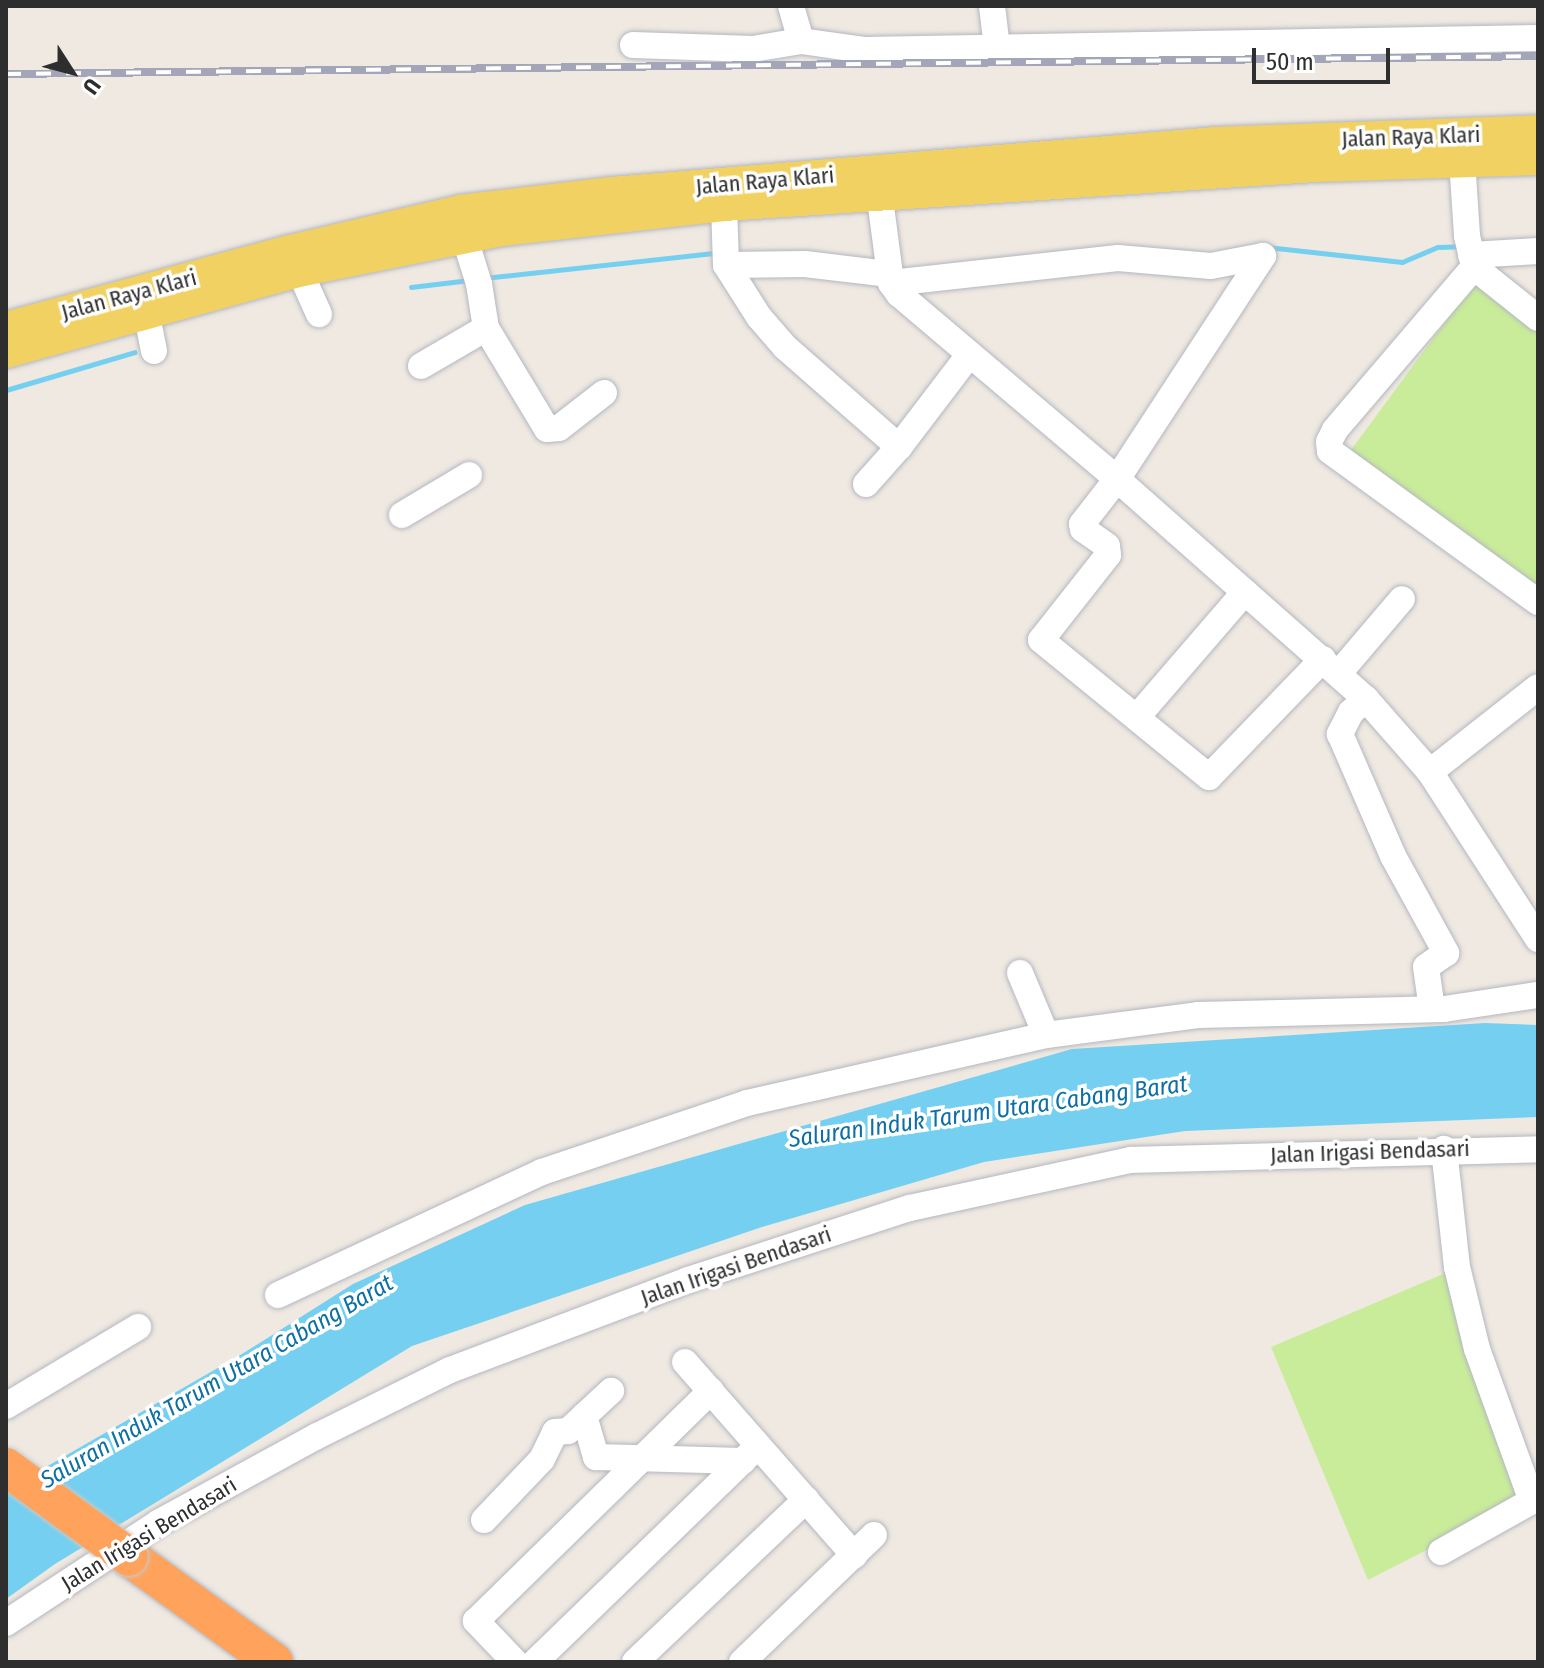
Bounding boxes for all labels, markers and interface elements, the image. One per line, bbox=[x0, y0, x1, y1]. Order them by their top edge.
north arrow bbox=[32, 32, 112, 112]
scale bar bbox=[1256, 32, 1394, 82]
text: 50 m bbox=[1266, 48, 1314, 76]
text: U bbox=[77, 73, 107, 100]
street label: Jalan Raya Klari bbox=[1341, 121, 1481, 153]
street label: Jalan Raya Klari bbox=[695, 162, 835, 200]
street label: Jalan Raya Klari bbox=[59, 264, 199, 326]
water label: Saluran Induk Tarum Utara Cabang Barat bbox=[787, 1070, 1189, 1154]
street label: Jalan Irigasi Bendasari bbox=[1270, 1135, 1470, 1169]
street label: Jalan Irigasi Bendasari bbox=[637, 1221, 835, 1311]
water label: Saluran Induk Tarum Utara Cabang Barat bbox=[36, 1269, 398, 1495]
street label: Jalan Irigasi Bendasari bbox=[57, 1471, 241, 1597]

